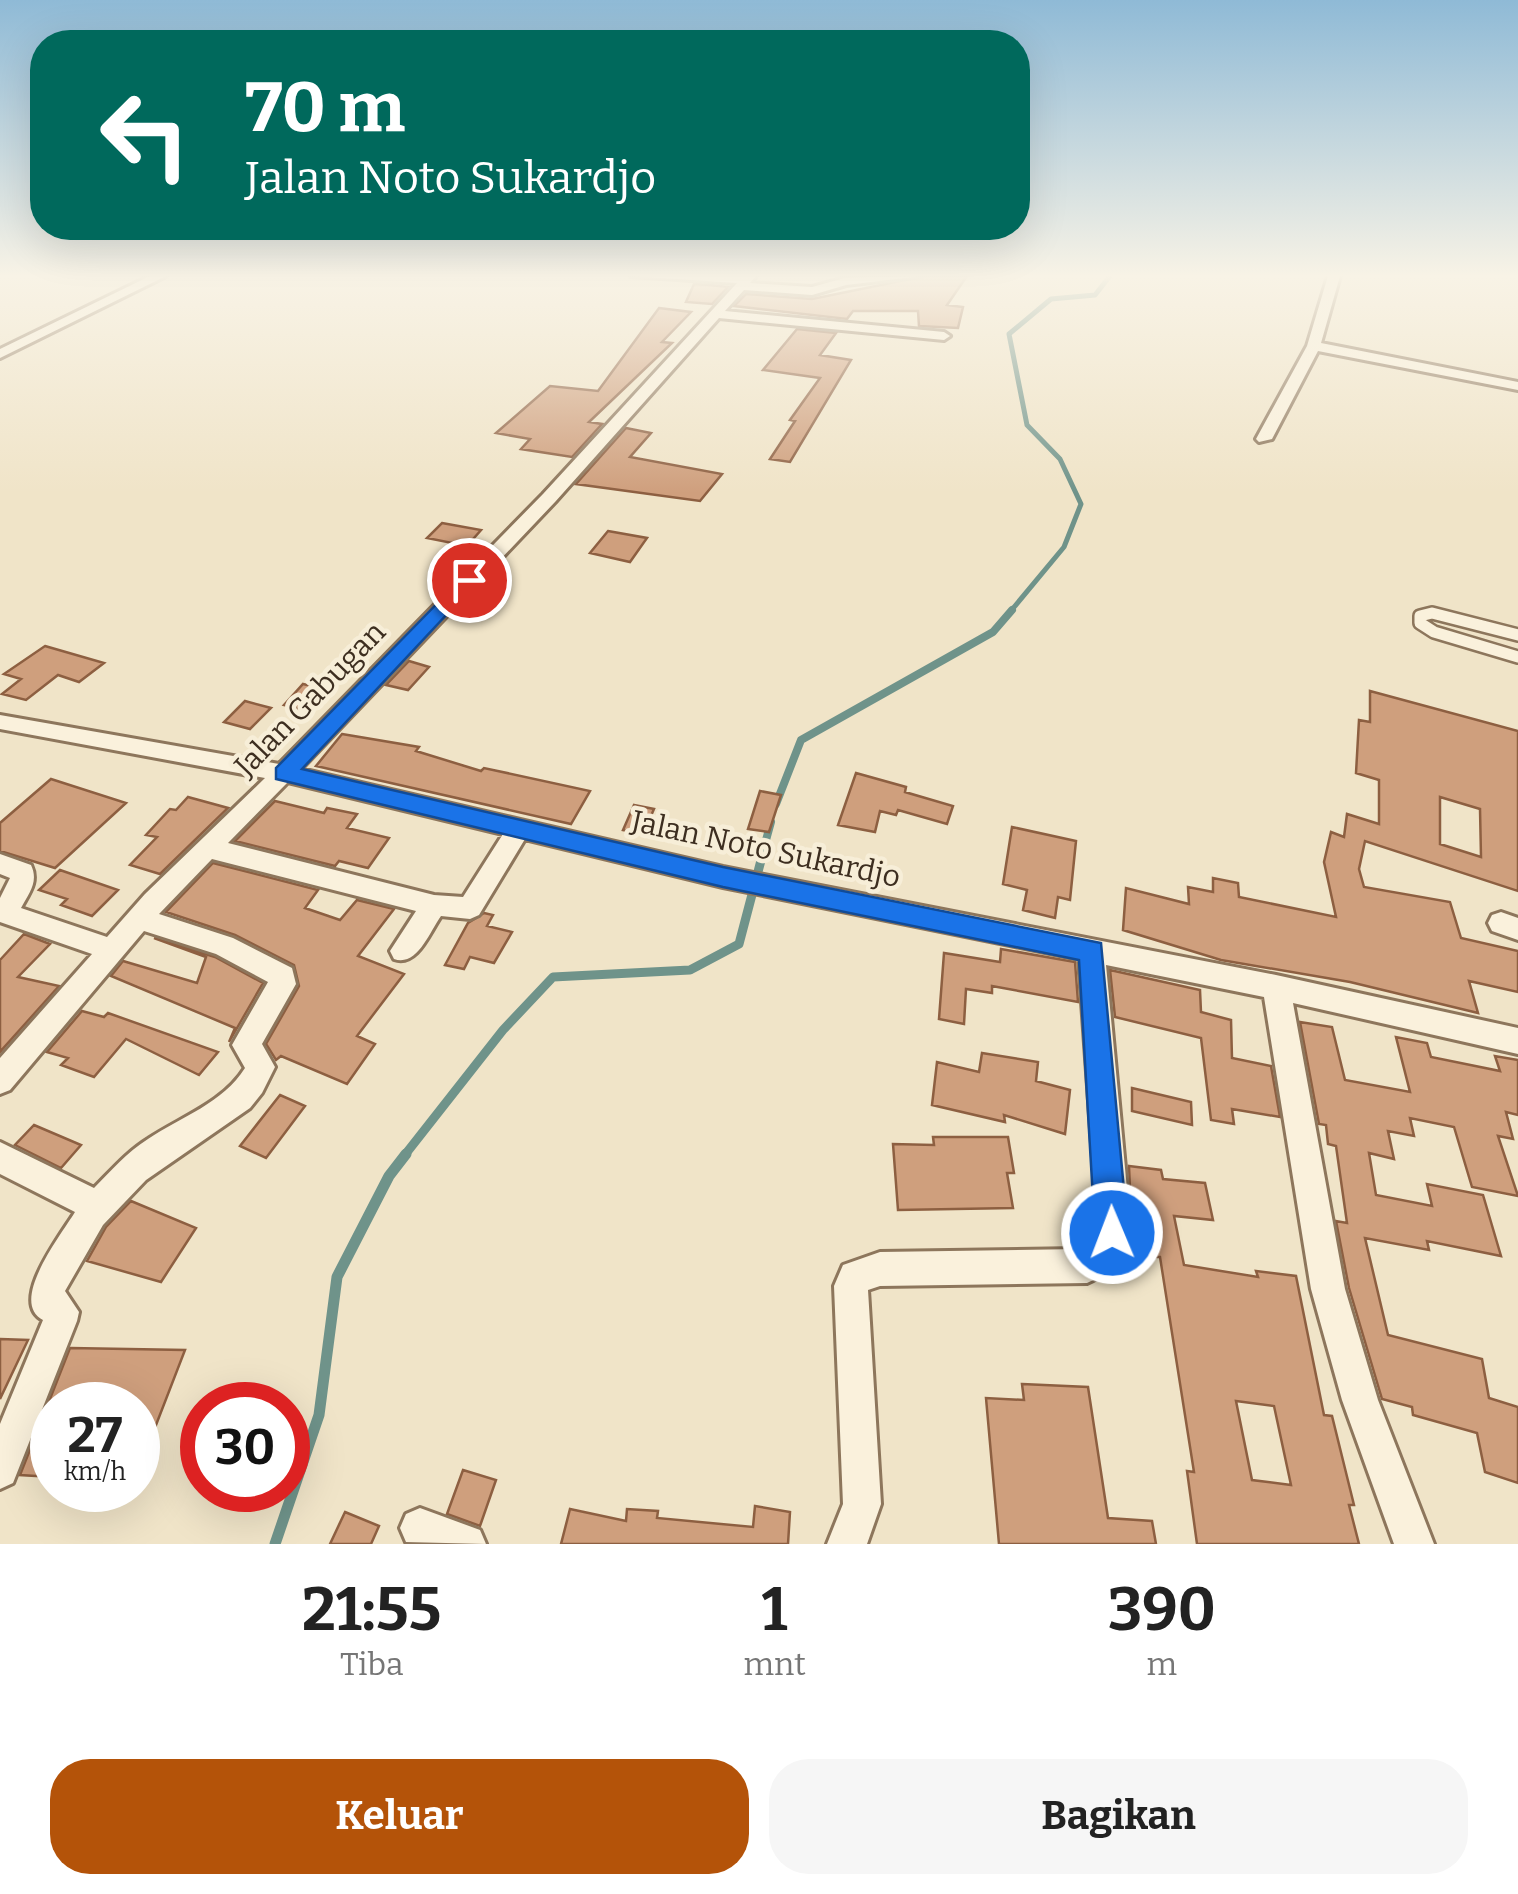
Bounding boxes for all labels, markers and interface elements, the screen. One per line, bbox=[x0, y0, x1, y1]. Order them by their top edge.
text: 70 m bbox=[245, 66, 405, 150]
icon: left bbox=[80, 70, 210, 200]
text: Jalan Noto Sukardjo bbox=[245, 151, 656, 205]
pin bbox=[427, 538, 512, 623]
icon: arrive bbox=[442, 553, 497, 608]
street label: Jalan Gabugan bbox=[226, 614, 393, 785]
street label: Jalan Noto Sukardjo bbox=[627, 803, 904, 895]
position arrow bbox=[1060, 1181, 1164, 1285]
speed limit sign: 30 bbox=[180, 1382, 310, 1512]
text: 27 bbox=[68, 1405, 122, 1465]
text: km/h bbox=[64, 1457, 126, 1487]
text: 21:55 bbox=[302, 1574, 441, 1646]
text: 1 bbox=[762, 1574, 788, 1646]
text: 390 bbox=[1108, 1574, 1216, 1646]
text: Tiba bbox=[340, 1645, 403, 1683]
text: mnt bbox=[743, 1645, 806, 1683]
text: m bbox=[1147, 1645, 1177, 1683]
button: Keluar bbox=[50, 1759, 749, 1874]
button: Bagikan bbox=[769, 1759, 1468, 1874]

